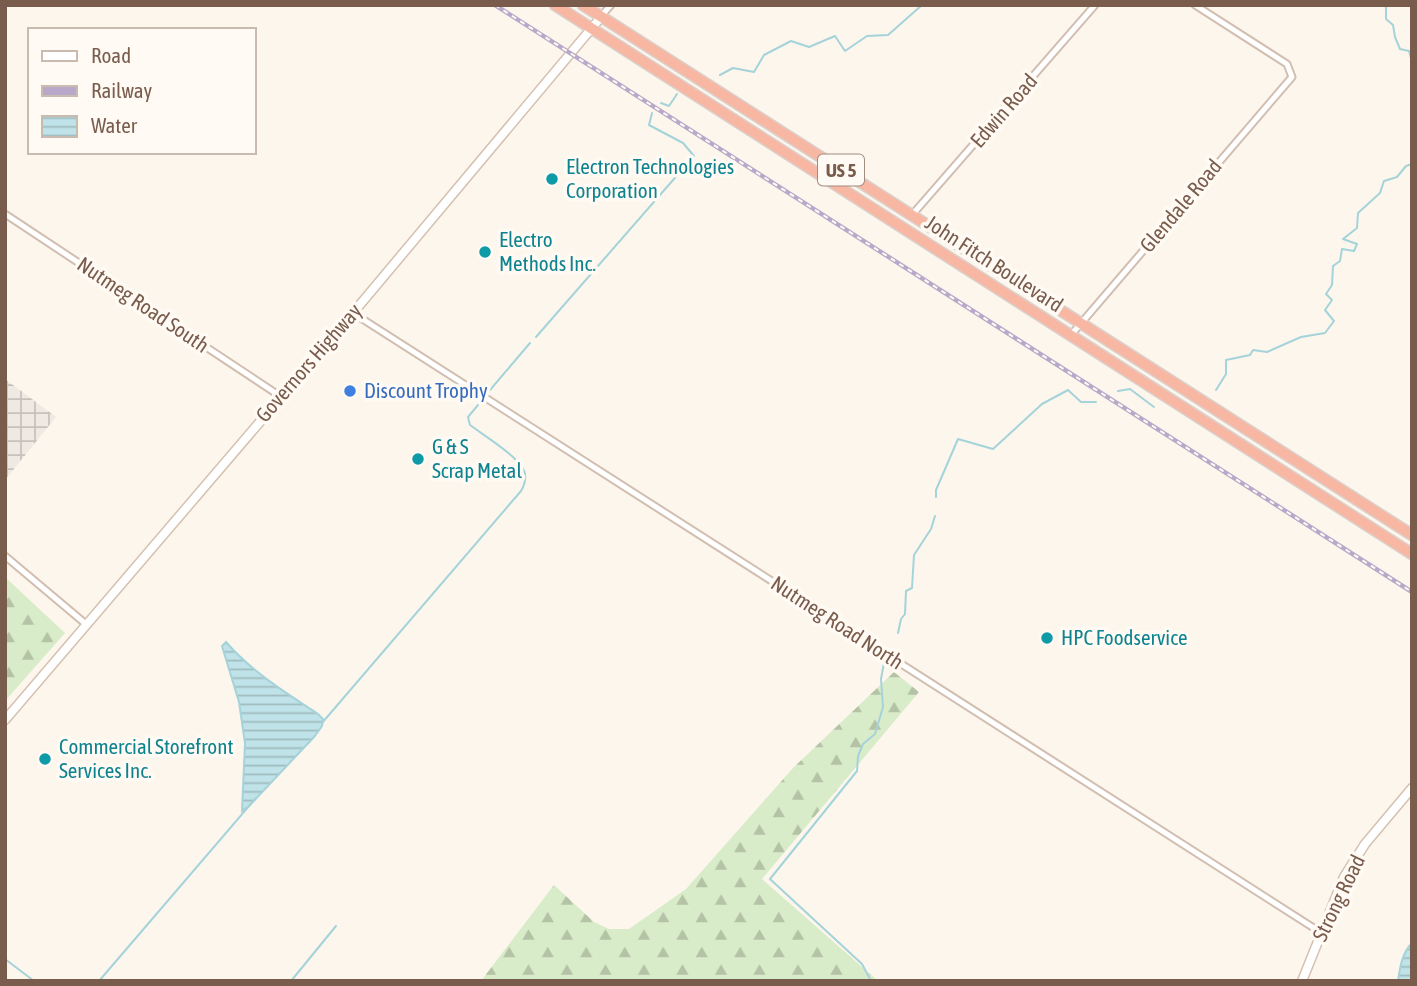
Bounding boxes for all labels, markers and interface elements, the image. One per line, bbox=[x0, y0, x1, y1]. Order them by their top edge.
legend bbox=[28, 28, 256, 154]
text: Road bbox=[91, 43, 131, 67]
street label: Edwin Road bbox=[965, 69, 1042, 152]
text: Railway bbox=[91, 78, 153, 102]
text: Water bbox=[91, 113, 138, 137]
place label: Electron Technologies Corporation bbox=[566, 154, 734, 202]
road number: US 5 bbox=[818, 154, 864, 186]
street label: Glendale Road bbox=[1134, 154, 1226, 257]
marker: Electron Technologies Corporation bbox=[544, 171, 560, 187]
street label: John Fitch Boulevard bbox=[921, 210, 1068, 316]
place label: Electro Methods Inc. bbox=[499, 227, 596, 275]
marker: Electro Methods Inc. bbox=[477, 244, 493, 260]
street label: Nutmeg Road South bbox=[73, 251, 214, 357]
street label: Governors Highway bbox=[250, 298, 366, 426]
place label: Discount Trophy bbox=[364, 378, 488, 402]
marker: Discount Trophy bbox=[342, 383, 358, 399]
place label: G & S Scrap Metal bbox=[432, 434, 522, 482]
marker: G & S Scrap Metal bbox=[410, 451, 426, 467]
street label: Nutmeg Road North bbox=[767, 571, 908, 674]
place label: HPC Foodservice bbox=[1061, 625, 1187, 649]
marker: HPC Foodservice bbox=[1039, 630, 1055, 646]
place label: Commercial Storefront Services Inc. bbox=[59, 734, 233, 782]
marker: Commercial Storefront Services Inc. bbox=[37, 751, 53, 767]
street label: Strong Road bbox=[1307, 850, 1369, 945]

